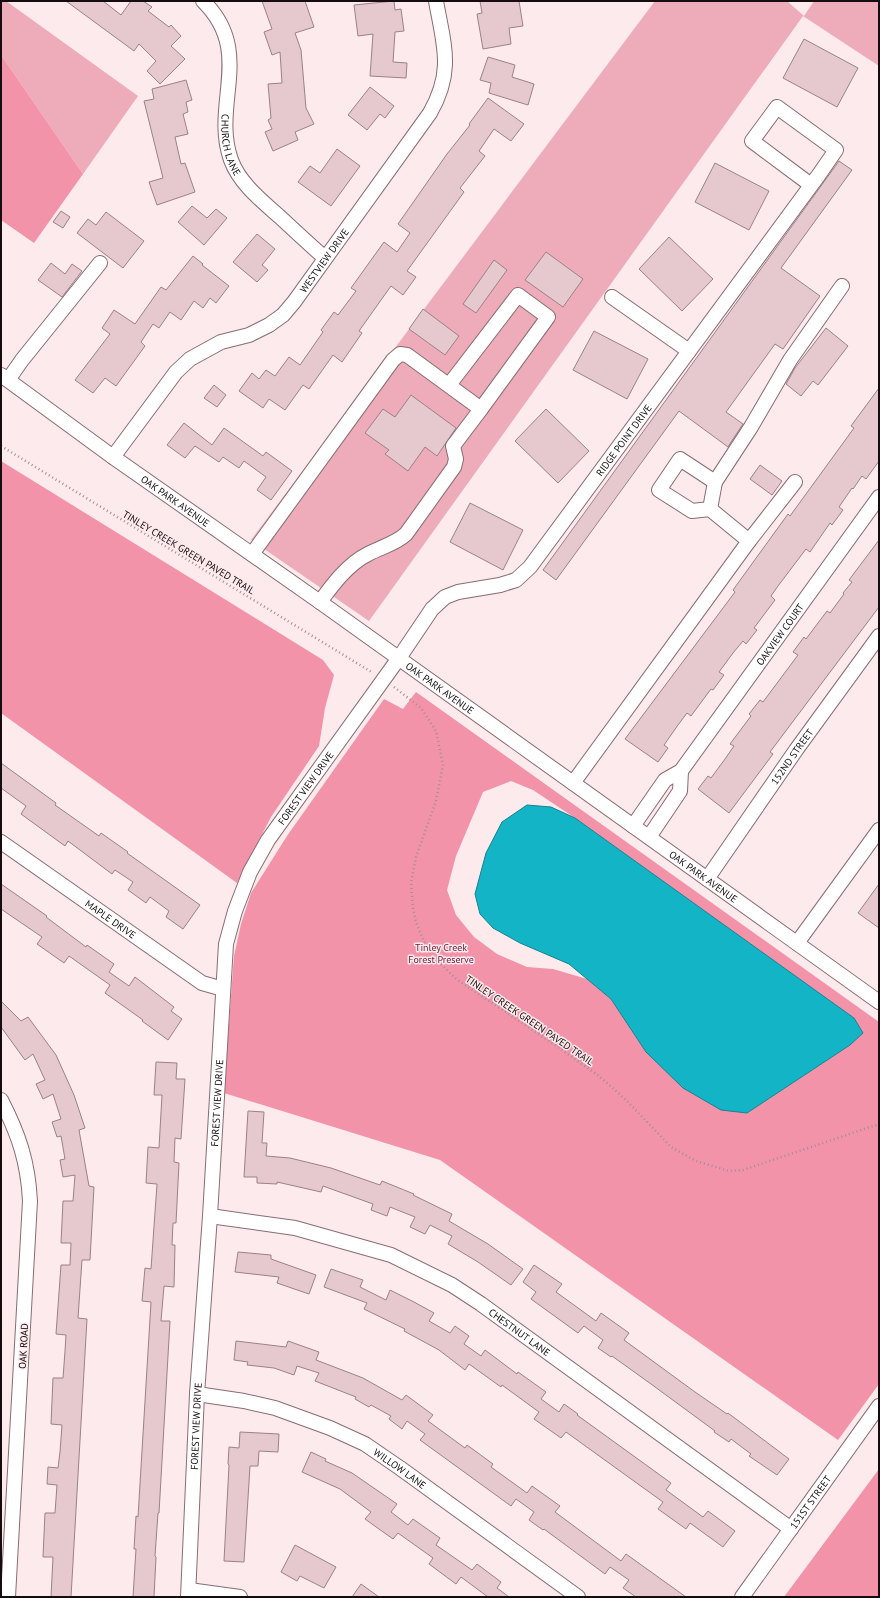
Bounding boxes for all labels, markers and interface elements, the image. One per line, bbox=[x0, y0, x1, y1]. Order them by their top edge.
street label: CHURCH LANE bbox=[218, 114, 243, 178]
street label: WESTVIEW DRIVE bbox=[297, 226, 352, 295]
street label: RIDGE POINT DRIVE bbox=[593, 402, 655, 479]
street label: OAK PARK AVENUE bbox=[138, 473, 212, 530]
street label: TINLEY CREEK GREEN PAVED TRAIL bbox=[120, 508, 257, 597]
street label: OAKVIEW COURT bbox=[754, 601, 807, 668]
street label: OAK PARK AVENUE bbox=[403, 659, 476, 717]
street label: 152ND STREET bbox=[768, 726, 817, 787]
street label: FOREST VIEW DRIVE bbox=[275, 749, 337, 827]
street label: OAK PARK AVENUE bbox=[666, 848, 740, 906]
street label: MAPLE DRIVE bbox=[82, 897, 138, 942]
park label: Tinley Creek Forest Preserve bbox=[408, 941, 474, 966]
street label: TINLEY CREEK GREEN PAVED TRAIL bbox=[463, 972, 596, 1068]
street label: FOREST VIEW DRIVE bbox=[208, 1059, 226, 1147]
street label: CHESTNUT LANE bbox=[486, 1306, 553, 1359]
street label: OAK ROAD bbox=[16, 1323, 31, 1369]
street label: FOREST VIEW DRIVE bbox=[188, 1382, 205, 1470]
street label: WILLOW LANE bbox=[371, 1446, 429, 1492]
street label: 151ST STREET bbox=[787, 1473, 834, 1531]

